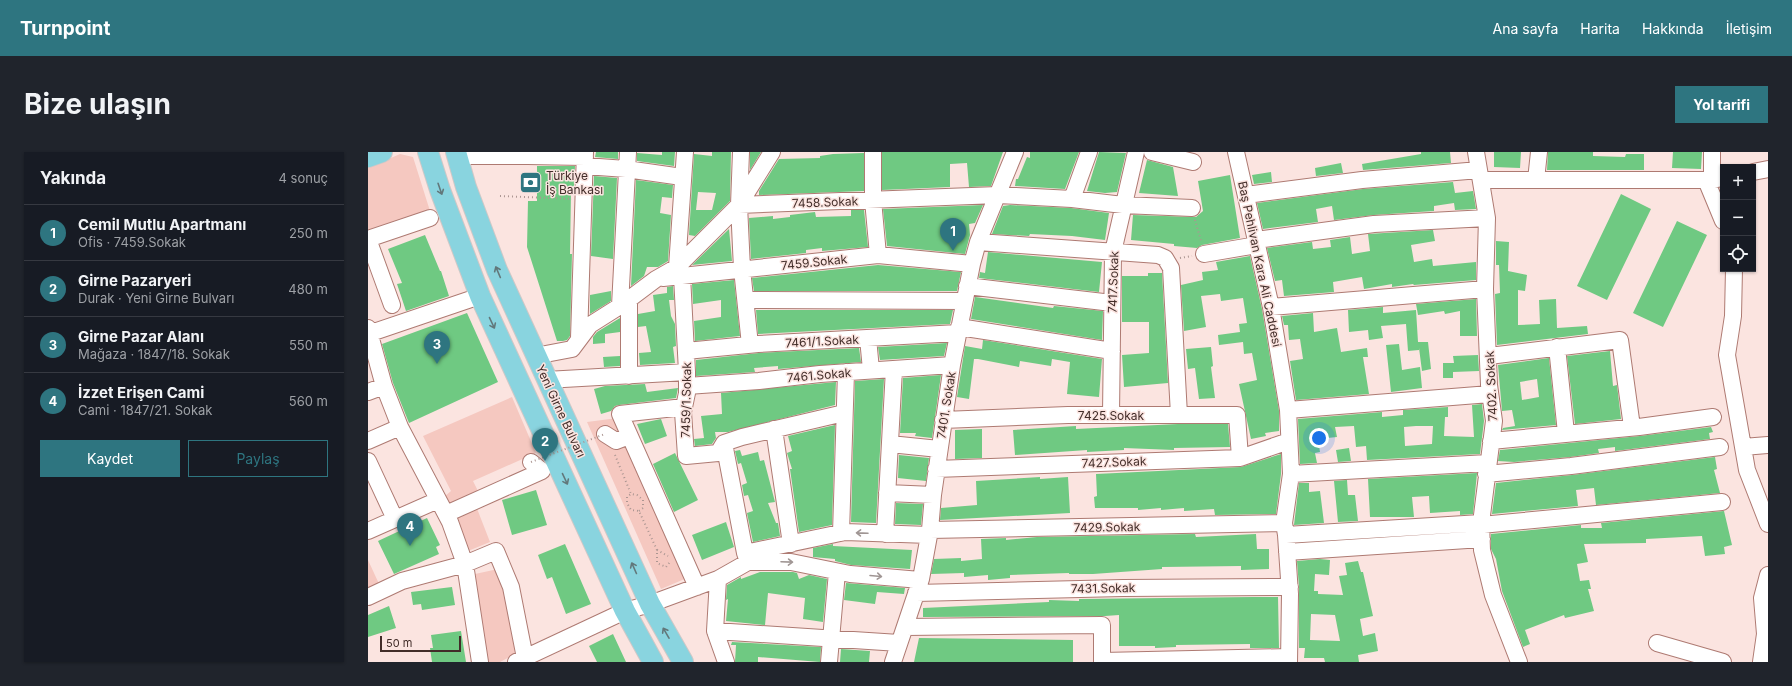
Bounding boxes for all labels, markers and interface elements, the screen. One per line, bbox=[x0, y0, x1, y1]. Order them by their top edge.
text: Turnpoint bbox=[20, 17, 110, 40]
text: Ana sayfa bbox=[1493, 20, 1558, 37]
text: Harita bbox=[1580, 20, 1620, 37]
text: Hakkında bbox=[1642, 20, 1704, 37]
text: İletişim bbox=[1726, 20, 1772, 37]
button: Yol tarifi bbox=[1675, 86, 1768, 123]
text: Bize ulaşın bbox=[24, 87, 171, 121]
map controls bbox=[1720, 164, 1756, 272]
button: + bbox=[1720, 164, 1756, 200]
text: Yakında bbox=[40, 168, 106, 188]
place label: Türkiye İş Bankası bbox=[546, 168, 603, 197]
bank icon: Türkiye İş Bankası bbox=[517, 169, 543, 195]
text: 4 sonuç bbox=[278, 170, 328, 186]
street label: Baş Pehlivan Kara Ali Caddesi bbox=[1235, 180, 1285, 348]
one-way arrow bbox=[437, 183, 444, 196]
street label: 7458.Sokak bbox=[791, 193, 859, 211]
button: − bbox=[1720, 200, 1756, 236]
text: Cemil Mutlu Apartmanı bbox=[78, 215, 246, 234]
pin: 1 bbox=[940, 218, 966, 251]
text: 1 bbox=[50, 225, 56, 241]
text: 250 m bbox=[289, 225, 328, 241]
text: Ofis · 7459.Sokak bbox=[78, 234, 186, 250]
button: locate bbox=[1720, 236, 1756, 272]
street label: 7417.Sokak bbox=[1104, 250, 1122, 313]
street label: 7459.Sokak bbox=[780, 251, 848, 273]
one-way arrow bbox=[494, 267, 501, 279]
text: Girne Pazaryeri bbox=[78, 271, 191, 290]
text: 2 bbox=[49, 281, 57, 297]
text: 480 m bbox=[288, 281, 328, 297]
text: Durak · Yeni Girne Bulvarı bbox=[78, 290, 234, 306]
one-way arrow bbox=[489, 317, 496, 329]
text: Girne Pazar Alanı bbox=[78, 327, 204, 346]
pin: 3 bbox=[424, 331, 450, 364]
street label: 7461/1.Sokak bbox=[785, 332, 860, 350]
text: 3 bbox=[49, 337, 57, 353]
text: 550 m bbox=[289, 337, 328, 353]
text: Mağaza · 1847/18. Sokak bbox=[78, 346, 230, 362]
street label: 7402. Sokak bbox=[1482, 350, 1500, 422]
street label: 7459/1.Sokak bbox=[678, 361, 694, 438]
street label: Yeni Girne Bulvarı bbox=[533, 362, 589, 460]
street label: 7461.Sokak bbox=[786, 365, 852, 385]
street label: 7401. Sokak bbox=[933, 370, 959, 440]
text: İzzet Erişen Cami bbox=[78, 383, 204, 402]
text: 4 bbox=[49, 393, 57, 409]
text: 560 m bbox=[289, 393, 328, 409]
text: Cami · 1847/21. Sokak bbox=[78, 402, 212, 418]
street label: 7425.Sokak bbox=[1078, 408, 1145, 423]
pin: 2 bbox=[532, 428, 558, 461]
your location bbox=[1309, 428, 1329, 448]
button: Kaydet bbox=[40, 440, 180, 477]
button: Paylaş bbox=[188, 440, 328, 477]
street label: 7427.Sokak bbox=[1081, 453, 1147, 471]
one-way arrow bbox=[562, 473, 569, 485]
pin: 4 bbox=[397, 513, 423, 546]
street label: 7429.Sokak bbox=[1074, 519, 1141, 535]
one-way arrow bbox=[856, 529, 869, 537]
one-way arrow bbox=[780, 558, 793, 566]
one-way arrow bbox=[630, 563, 637, 575]
one-way arrow bbox=[869, 573, 882, 580]
street label: 7431.Sokak bbox=[1071, 580, 1136, 596]
one-way arrow bbox=[662, 627, 670, 639]
scale bar bbox=[380, 634, 461, 653]
text: 50 m bbox=[386, 636, 412, 650]

